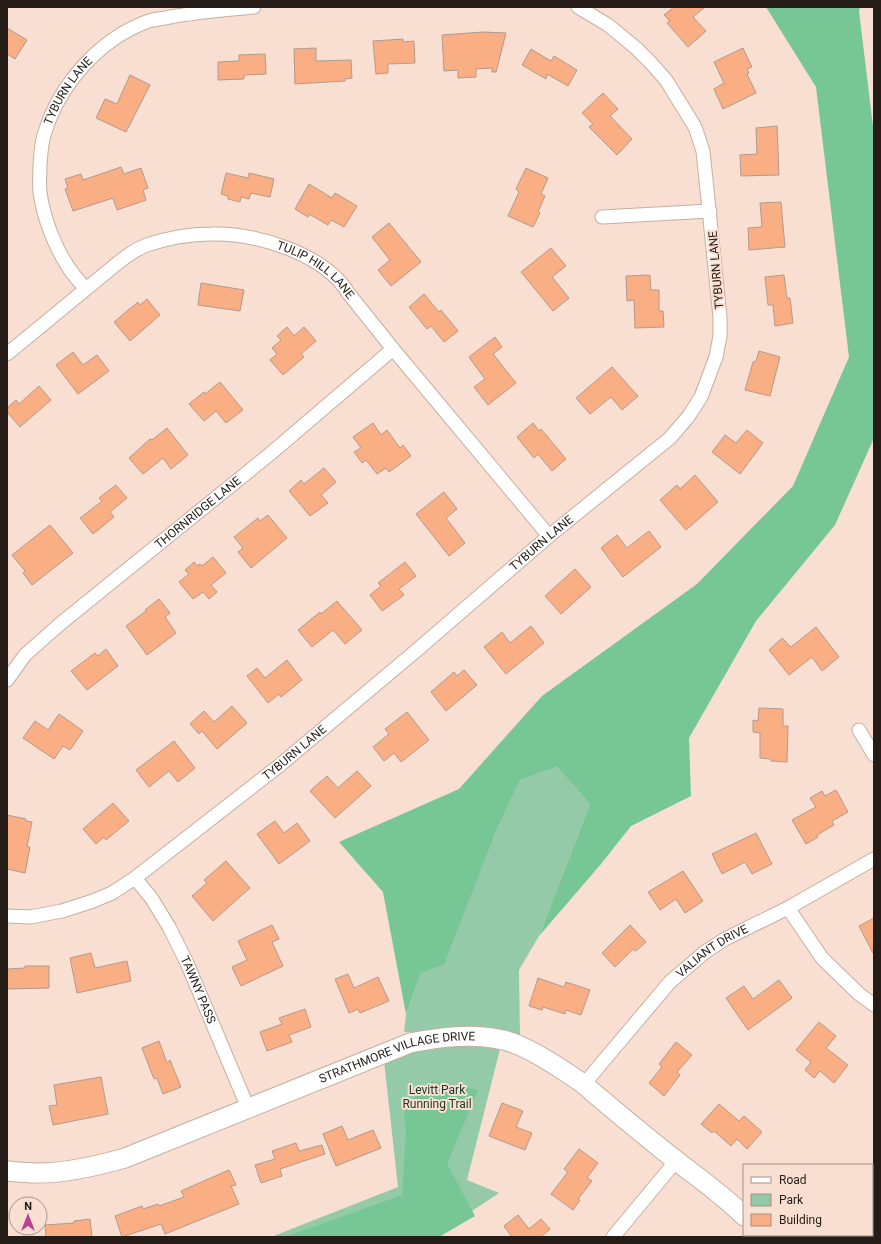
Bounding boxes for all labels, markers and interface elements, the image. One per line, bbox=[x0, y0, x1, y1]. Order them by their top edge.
street label: TYBURN LANE bbox=[41, 54, 95, 127]
street label: TYBURN LANE bbox=[706, 230, 726, 310]
street label: TULIP HILL LANE bbox=[275, 238, 357, 302]
street label: THORNRIDGE LANE bbox=[152, 473, 244, 551]
street label: TYBURN LANE bbox=[507, 512, 576, 574]
street label: TYBURN LANE bbox=[260, 722, 329, 783]
street label: VALIANT DRIVE bbox=[673, 922, 750, 980]
street label: TAWNY PASS bbox=[178, 953, 219, 1026]
street label: STRATHMORE VILLAGE DRIVE bbox=[317, 1029, 476, 1086]
park label: Levitt Park Running Trail bbox=[402, 1083, 472, 1111]
legend bbox=[743, 1164, 873, 1236]
text: Road bbox=[779, 1173, 807, 1187]
text: Park bbox=[779, 1193, 804, 1207]
north arrow bbox=[8, 1196, 48, 1236]
text: N bbox=[24, 1200, 32, 1213]
text: Building bbox=[779, 1213, 822, 1227]

